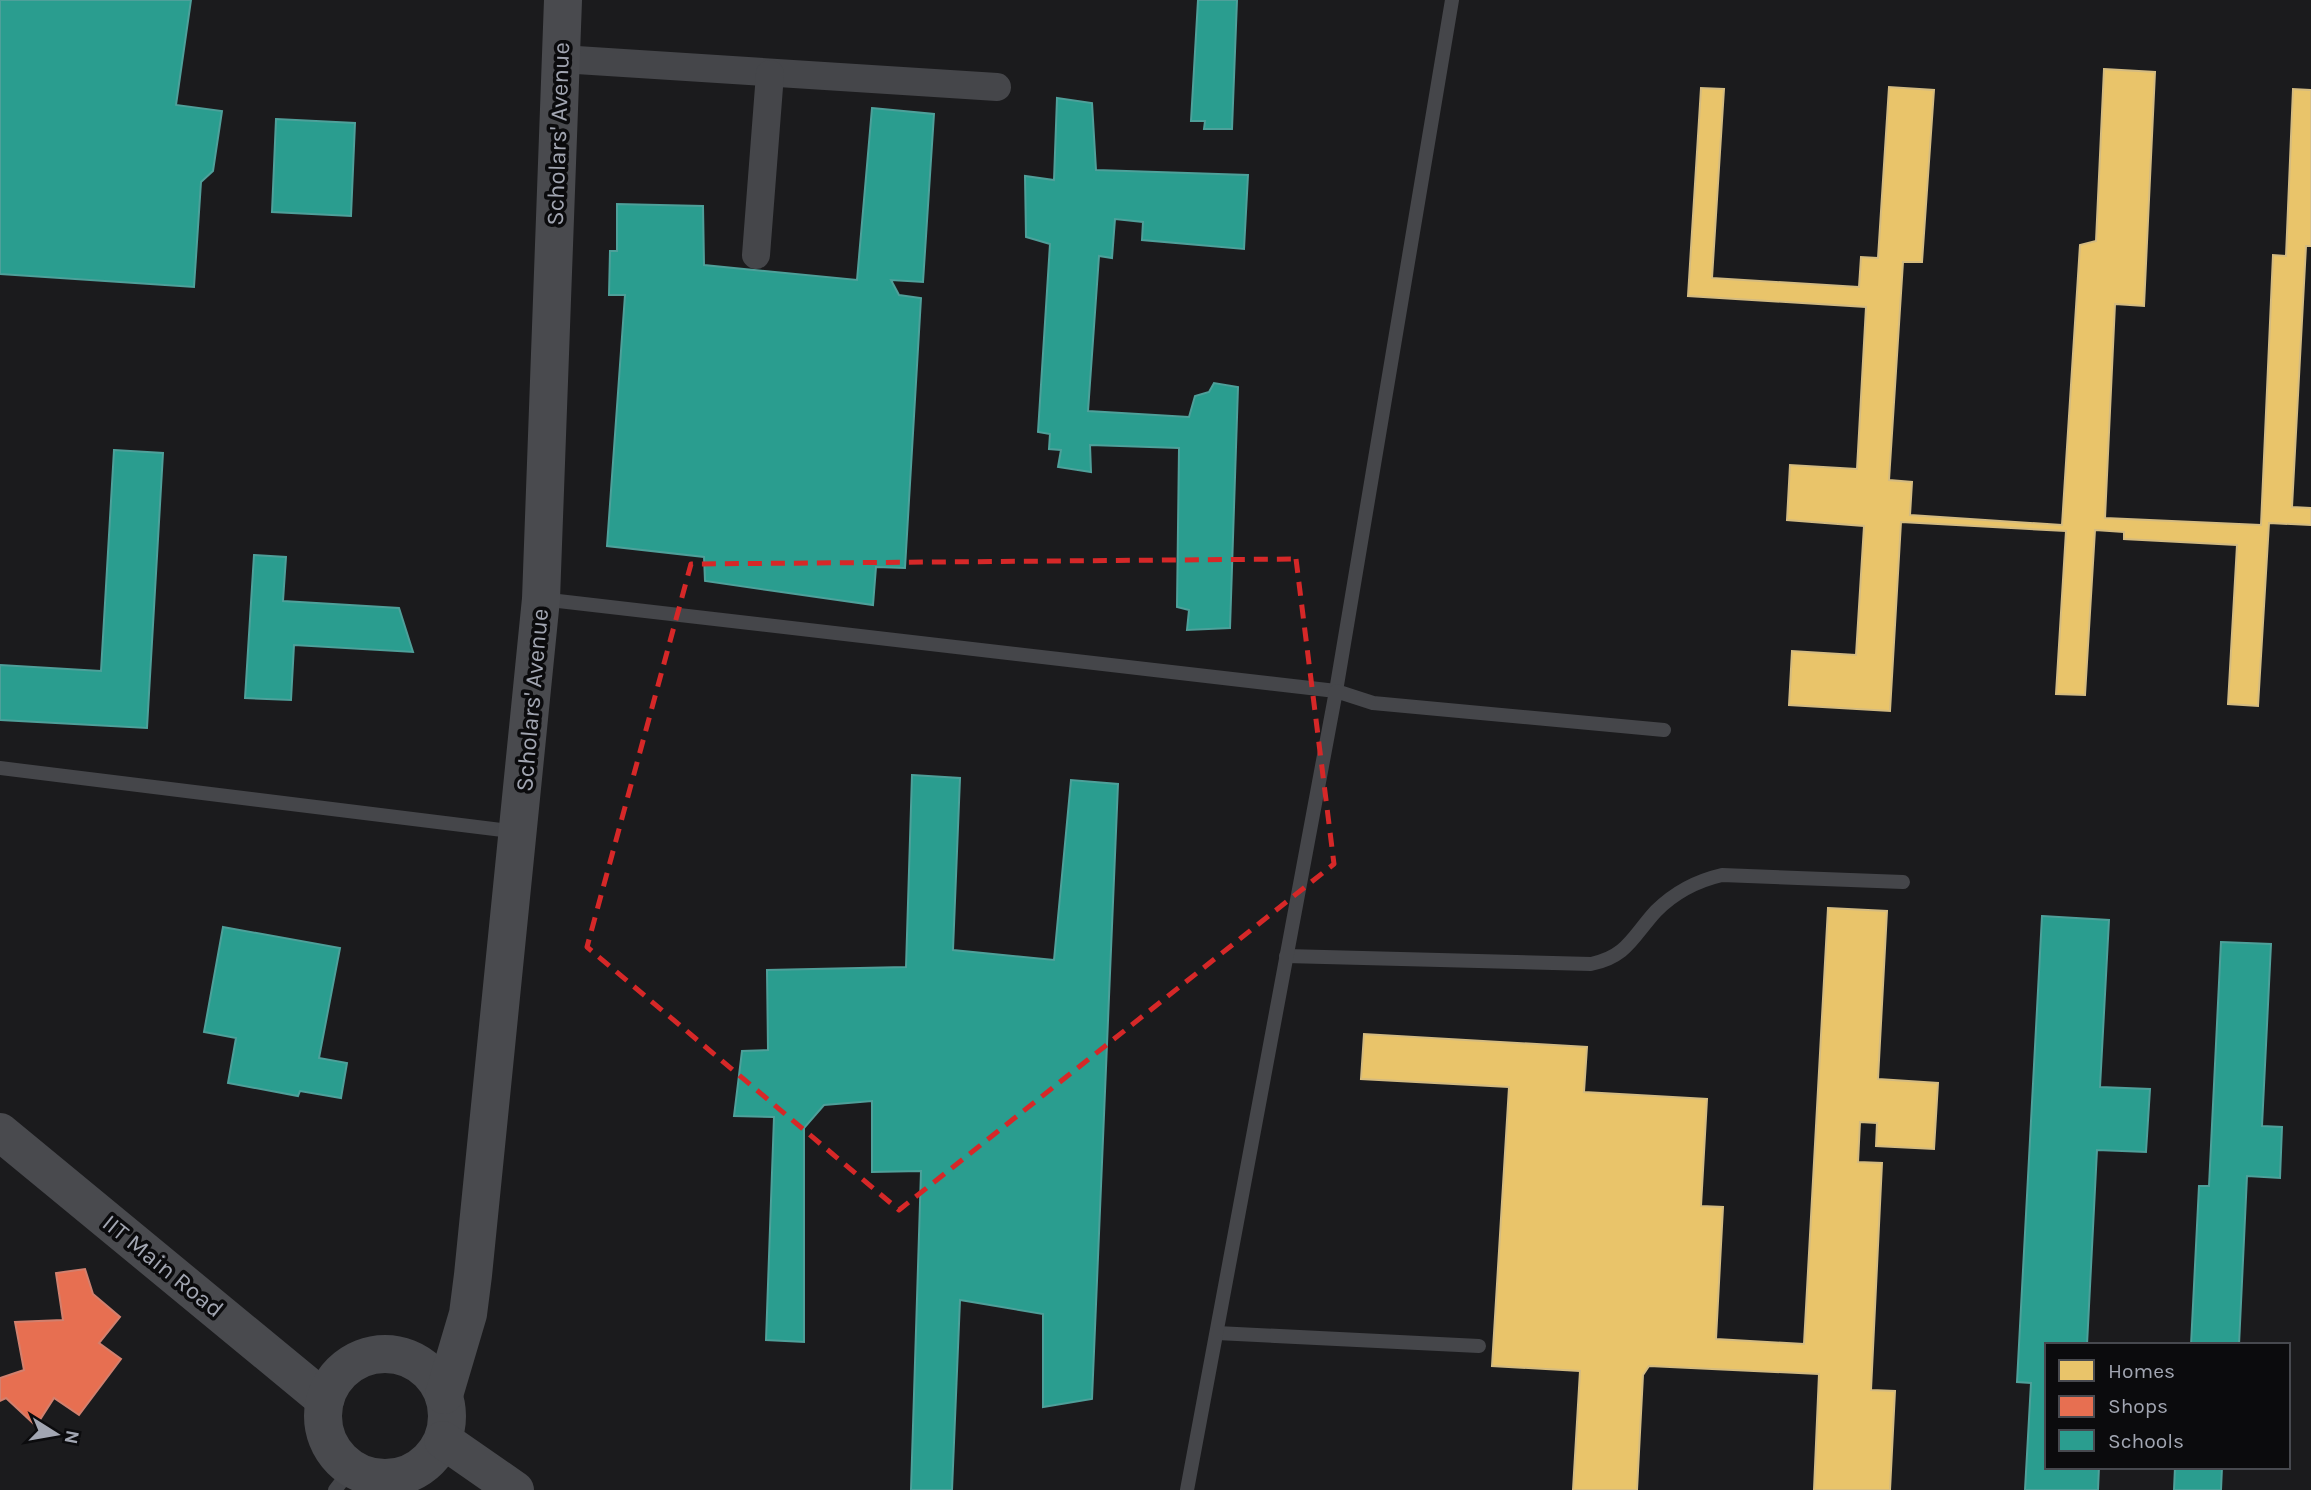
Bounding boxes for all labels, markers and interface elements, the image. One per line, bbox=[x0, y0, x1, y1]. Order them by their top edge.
street label: Scholars' Avenue bbox=[541, 42, 575, 226]
street label: Scholars' Avenue bbox=[510, 607, 554, 793]
street label: IIT Main Road bbox=[97, 1209, 229, 1323]
legend bbox=[2045, 1343, 2290, 1469]
text: Homes bbox=[2108, 1359, 2175, 1383]
text: Shops bbox=[2108, 1394, 2168, 1418]
north arrow bbox=[21, 1399, 91, 1469]
text: N bbox=[60, 1428, 84, 1446]
text: Schools bbox=[2108, 1429, 2184, 1453]

